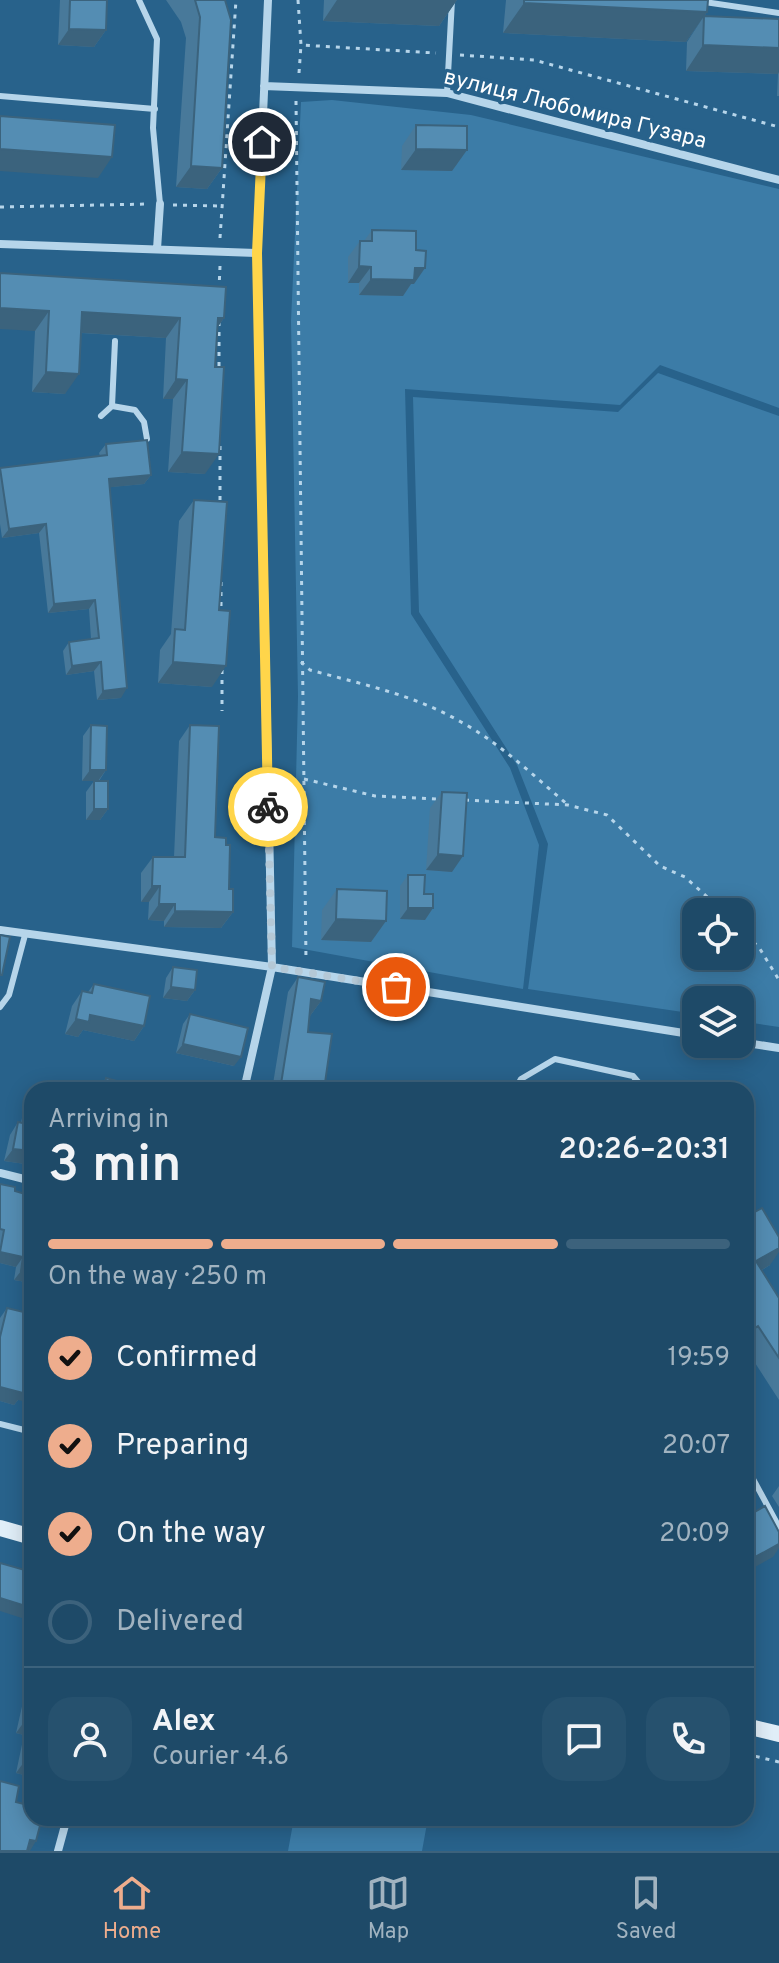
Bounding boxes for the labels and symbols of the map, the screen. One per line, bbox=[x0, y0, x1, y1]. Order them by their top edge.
street label: вулиця Любомира Гузара bbox=[441, 64, 709, 156]
pin bbox=[228, 108, 296, 176]
courier bbox=[228, 767, 308, 847]
pin bbox=[362, 953, 430, 1021]

